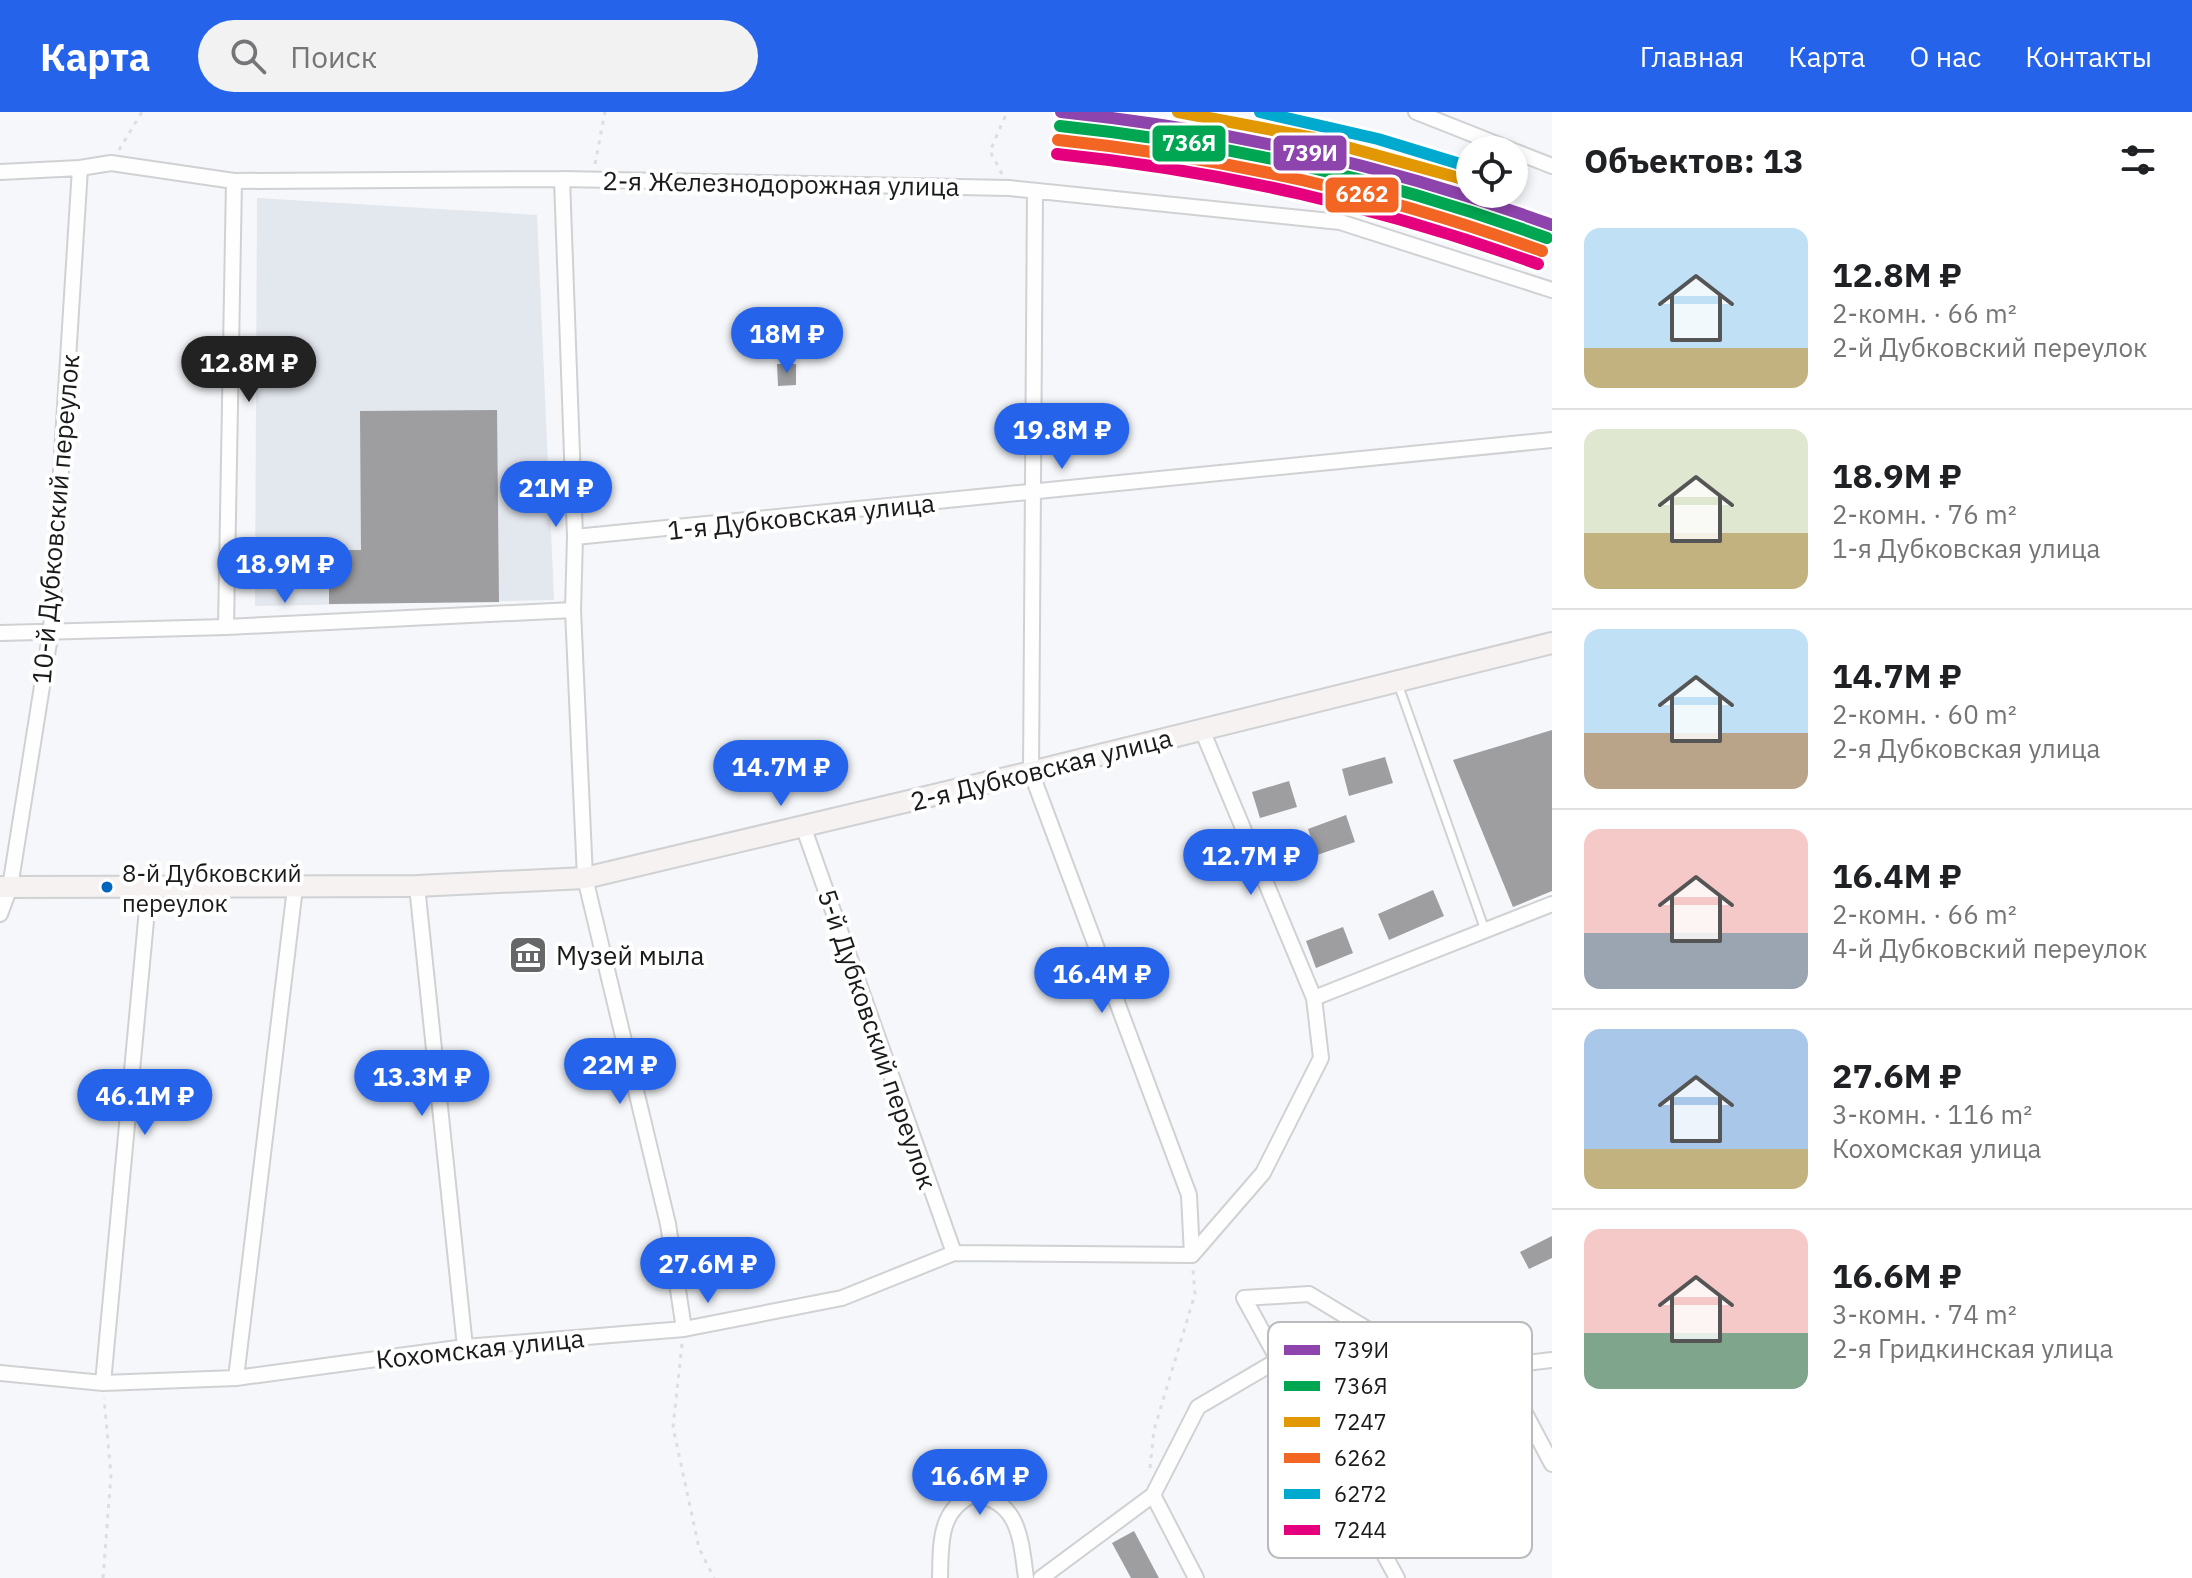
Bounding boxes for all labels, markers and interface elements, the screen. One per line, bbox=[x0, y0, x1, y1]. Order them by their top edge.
search box bbox=[198, 20, 758, 92]
text: Карта bbox=[40, 32, 150, 81]
icon: search bbox=[226, 34, 270, 78]
text: Поиск bbox=[290, 37, 377, 76]
text: Главная bbox=[1640, 38, 1744, 75]
text: Карта bbox=[1788, 38, 1865, 75]
text: О нас bbox=[1909, 38, 1981, 75]
text: Контакты bbox=[2025, 38, 2152, 75]
line badge: 736Я bbox=[1151, 124, 1227, 163]
text: 736Я bbox=[1162, 128, 1216, 157]
line badge: 739И bbox=[1272, 134, 1348, 172]
map controls bbox=[1456, 136, 1528, 208]
button: locate bbox=[1456, 136, 1528, 208]
text: 739И bbox=[1282, 138, 1338, 167]
text: Объектов: 13 bbox=[1584, 138, 1804, 182]
icon: filters bbox=[2116, 138, 2160, 182]
street label: 2-я Железнодорожная улица bbox=[602, 163, 960, 203]
line badge: 6262 bbox=[1324, 176, 1400, 214]
text: 6262 bbox=[1336, 179, 1388, 208]
text: 12.8M ₽ bbox=[1832, 252, 1962, 296]
icon: home bbox=[1648, 260, 1744, 356]
text: 2-комн. · 66 m² bbox=[1832, 296, 2017, 330]
pin: 18M ₽ bbox=[731, 307, 843, 375]
text: 18M ₽ bbox=[749, 316, 825, 350]
text: 2-й Дубковский переулок bbox=[1832, 330, 2147, 364]
pin: 12.8M ₽ bbox=[175, 336, 323, 404]
text: 12.8M ₽ bbox=[199, 345, 299, 379]
street label: 10-й Дубковский переулок bbox=[24, 353, 86, 685]
pin: 19.8M ₽ bbox=[988, 403, 1136, 471]
text: 19.8M ₽ bbox=[1012, 412, 1112, 446]
text: 18.9M ₽ bbox=[1832, 453, 1962, 497]
pin: 21M ₽ bbox=[500, 461, 612, 529]
icon: home bbox=[1648, 461, 1744, 557]
text: 21M ₽ bbox=[518, 470, 594, 504]
street label: 1-я Дубковская улица bbox=[666, 485, 936, 547]
text: 2-комн. · 76 m² bbox=[1832, 497, 2017, 531]
text: 1-я Дубковская улица bbox=[1832, 531, 2100, 565]
pin: 18.9M ₽ bbox=[211, 537, 359, 605]
text: 18.9M ₽ bbox=[235, 546, 335, 580]
text: 14.7M ₽ bbox=[1832, 653, 1962, 697]
icon: home bbox=[1648, 661, 1744, 757]
text: 2-комн. · 60 m² bbox=[1832, 697, 2017, 731]
street label: 2-я Дубковская улица bbox=[907, 720, 1175, 818]
text: 2-я Дубковская улица bbox=[1832, 731, 2100, 765]
pin: 14.7M ₽ bbox=[707, 740, 855, 808]
text: 14.7M ₽ bbox=[731, 749, 831, 783]
pin: 12.7M ₽ bbox=[1177, 829, 1325, 897]
text: 12.7M ₽ bbox=[1201, 838, 1301, 872]
text: 16.4M ₽ bbox=[1832, 853, 1962, 897]
place label: 8-й Дубковский переулок bbox=[122, 857, 302, 919]
icon: home bbox=[1648, 861, 1744, 957]
marker: 8-й Дубковский переулок bbox=[99, 879, 115, 895]
street label: 5-й Дубковский переулок bbox=[811, 884, 945, 1194]
text: 2-комн. · 66 m² bbox=[1832, 897, 2017, 931]
text: 4-й Дубковский переулок bbox=[1832, 931, 2147, 965]
museum icon: Музей мыла bbox=[507, 934, 549, 976]
place label: Музей мыла bbox=[556, 938, 704, 972]
pin: 16.4M ₽ bbox=[1028, 947, 1176, 1015]
text: 16.4M ₽ bbox=[1052, 956, 1152, 990]
pin: 22M ₽ bbox=[564, 1038, 676, 1106]
text: 22M ₽ bbox=[582, 1047, 658, 1081]
pin: 13.3M ₽ bbox=[348, 1050, 496, 1118]
text: 27.6M ₽ bbox=[1832, 1053, 1962, 1097]
text: 13.3M ₽ bbox=[372, 1059, 472, 1093]
icon: home bbox=[1648, 1061, 1744, 1157]
pin: 46.1M ₽ bbox=[71, 1069, 219, 1137]
text: 46.1M ₽ bbox=[95, 1078, 195, 1112]
text: 3-комн. · 116 m² bbox=[1832, 1097, 2032, 1131]
text: Кохомская улица bbox=[1832, 1131, 2041, 1165]
pin: 27.6M ₽ bbox=[634, 1237, 782, 1305]
text: 27.6M ₽ bbox=[658, 1246, 758, 1280]
text: 16.6M ₽ bbox=[1832, 1253, 1962, 1297]
icon: home bbox=[1648, 1261, 1744, 1357]
text: 3-комн. · 74 m² bbox=[1832, 1297, 2017, 1331]
street label: Кохомская улица bbox=[374, 1320, 586, 1376]
legend bbox=[1268, 1322, 1532, 1558]
text: 2-я Гридкинская улица bbox=[1832, 1331, 2113, 1365]
text: 739И bbox=[1334, 1335, 1389, 1364]
text: 736Я bbox=[1334, 1371, 1388, 1400]
text: 7247 bbox=[1334, 1407, 1387, 1436]
text: 6262 bbox=[1334, 1443, 1387, 1472]
pin: 16.6M ₽ bbox=[906, 1449, 1054, 1517]
text: 16.6M ₽ bbox=[930, 1458, 1030, 1492]
text: 6272 bbox=[1334, 1479, 1387, 1508]
text: 7244 bbox=[1334, 1515, 1387, 1544]

